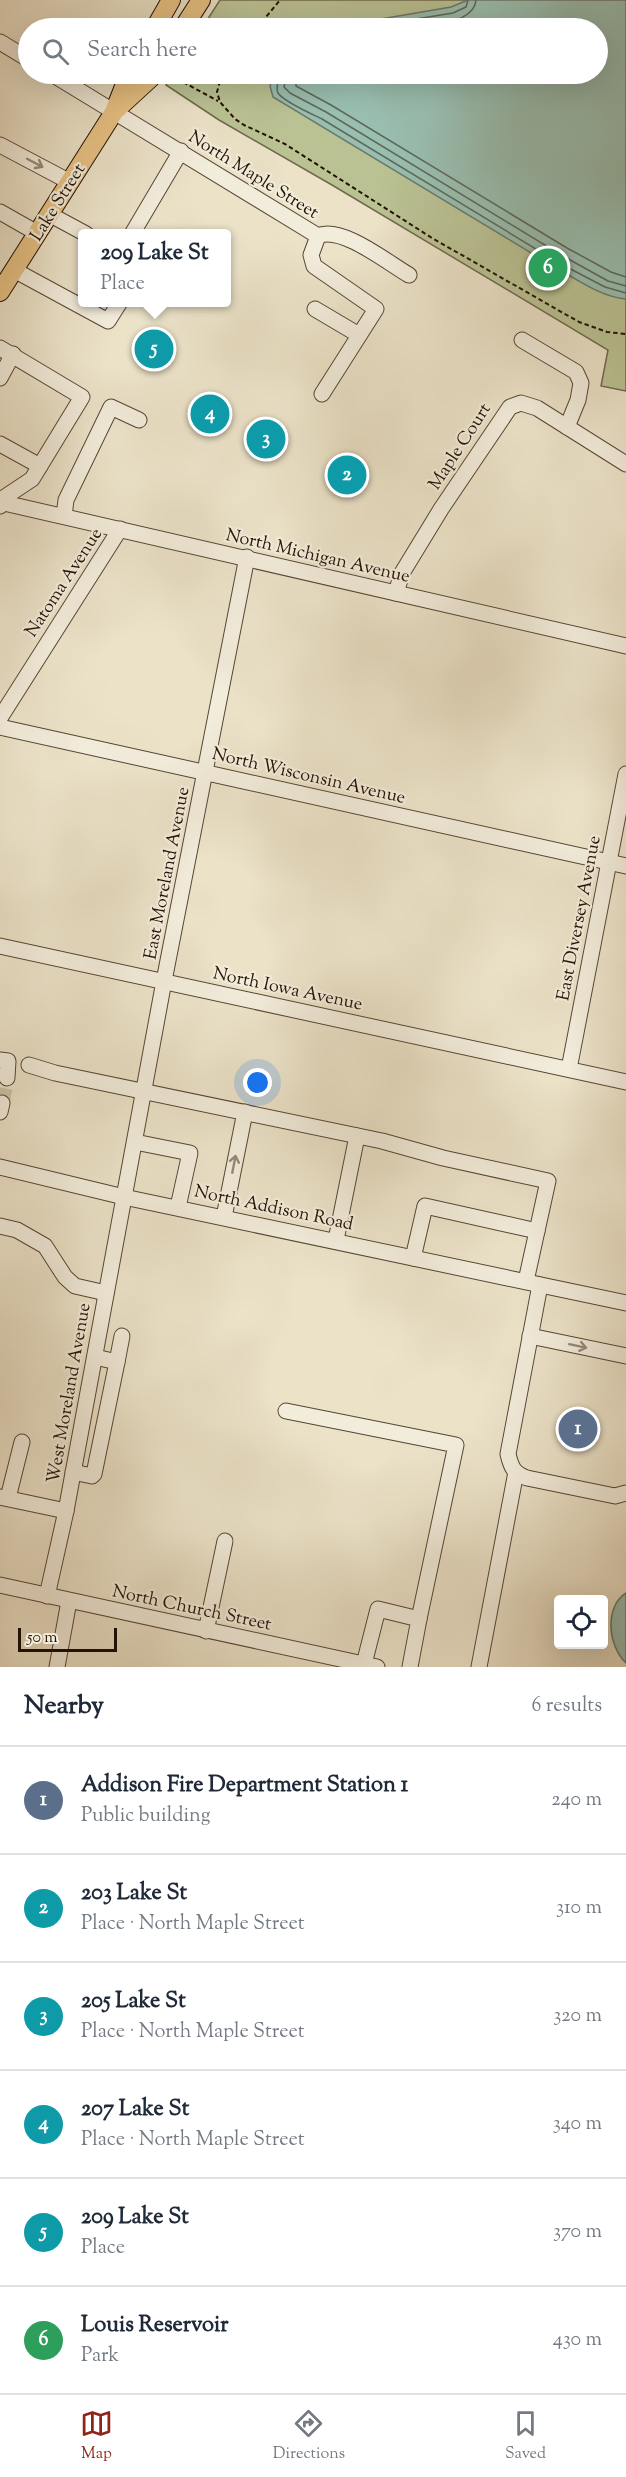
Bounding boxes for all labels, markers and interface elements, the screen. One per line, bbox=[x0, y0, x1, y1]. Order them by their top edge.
search box bbox=[18, 18, 608, 84]
icon: search bbox=[39, 35, 72, 68]
text: Search here bbox=[87, 35, 197, 67]
street label: North Maple Street bbox=[183, 125, 323, 226]
one-way arrow bbox=[26, 157, 43, 169]
street label: Lake Street bbox=[25, 159, 93, 247]
popup bbox=[78, 229, 231, 307]
text: 209 Lake St bbox=[101, 238, 208, 270]
pin: 6 bbox=[528, 246, 568, 290]
text: Place bbox=[101, 270, 145, 299]
pin: 5 bbox=[134, 326, 174, 372]
pin: 4 bbox=[190, 392, 230, 436]
street label: Maple Court bbox=[423, 399, 498, 496]
pin: 3 bbox=[246, 416, 286, 462]
pin: 2 bbox=[328, 452, 366, 498]
street label: Natoma Avenue bbox=[20, 523, 110, 643]
street label: North Michigan Avenue bbox=[223, 523, 412, 591]
street label: North Wisconsin Avenue bbox=[209, 742, 408, 812]
street label: East Moreland Avenue bbox=[138, 785, 197, 962]
street label: East Diversey Avenue bbox=[551, 834, 609, 1003]
street label: North Iowa Avenue bbox=[210, 961, 365, 1018]
your location bbox=[243, 1068, 272, 1097]
one-way arrow bbox=[229, 1155, 240, 1174]
street label: North Addison Road bbox=[192, 1179, 356, 1239]
street label: West Moreland Avenue bbox=[41, 1301, 99, 1486]
one-way arrow bbox=[568, 1340, 587, 1352]
pin: 1 bbox=[558, 1406, 598, 1452]
street label: North Church Street bbox=[110, 1579, 274, 1639]
map controls bbox=[554, 1595, 608, 1649]
button: locate bbox=[554, 1595, 608, 1649]
scale bar bbox=[18, 1625, 117, 1652]
text: 50 m bbox=[27, 1627, 58, 1650]
text: Nearby bbox=[24, 1688, 104, 1725]
text: 6 results bbox=[532, 1692, 602, 1721]
text: Addison Fire Department Station 1 bbox=[81, 1770, 408, 1802]
text: 1 bbox=[40, 1786, 47, 1815]
text: 240 m bbox=[551, 1786, 602, 1815]
text: Public building bbox=[81, 1802, 211, 1831]
text: 203 Lake St bbox=[81, 1878, 187, 1910]
text: 2 bbox=[39, 1894, 48, 1923]
text: 310 m bbox=[556, 1894, 602, 1923]
text: Place · North Maple Street bbox=[81, 1910, 305, 1939]
text: 205 Lake St bbox=[81, 1986, 186, 2018]
text: 3 bbox=[39, 2002, 48, 2031]
text: 320 m bbox=[553, 2002, 602, 2031]
text: Place · North Maple Street bbox=[81, 2018, 305, 2047]
text: 207 Lake St bbox=[81, 2094, 189, 2126]
text: 4 bbox=[38, 2110, 49, 2139]
text: 340 m bbox=[553, 2110, 602, 2139]
text: Place · North Maple Street bbox=[81, 2126, 305, 2155]
text: 209 Lake St bbox=[81, 2202, 189, 2234]
text: 5 bbox=[40, 2218, 47, 2247]
text: 370 m bbox=[553, 2218, 602, 2247]
text: Place bbox=[81, 2234, 125, 2263]
text: Louis Reservoir bbox=[81, 2310, 228, 2342]
text: 6 bbox=[39, 2326, 48, 2355]
text: 430 m bbox=[553, 2326, 602, 2355]
text: Park bbox=[81, 2342, 119, 2371]
tab: Map bbox=[80, 2407, 113, 2466]
tab: Directions bbox=[273, 2407, 345, 2466]
tab: Saved bbox=[505, 2407, 546, 2466]

